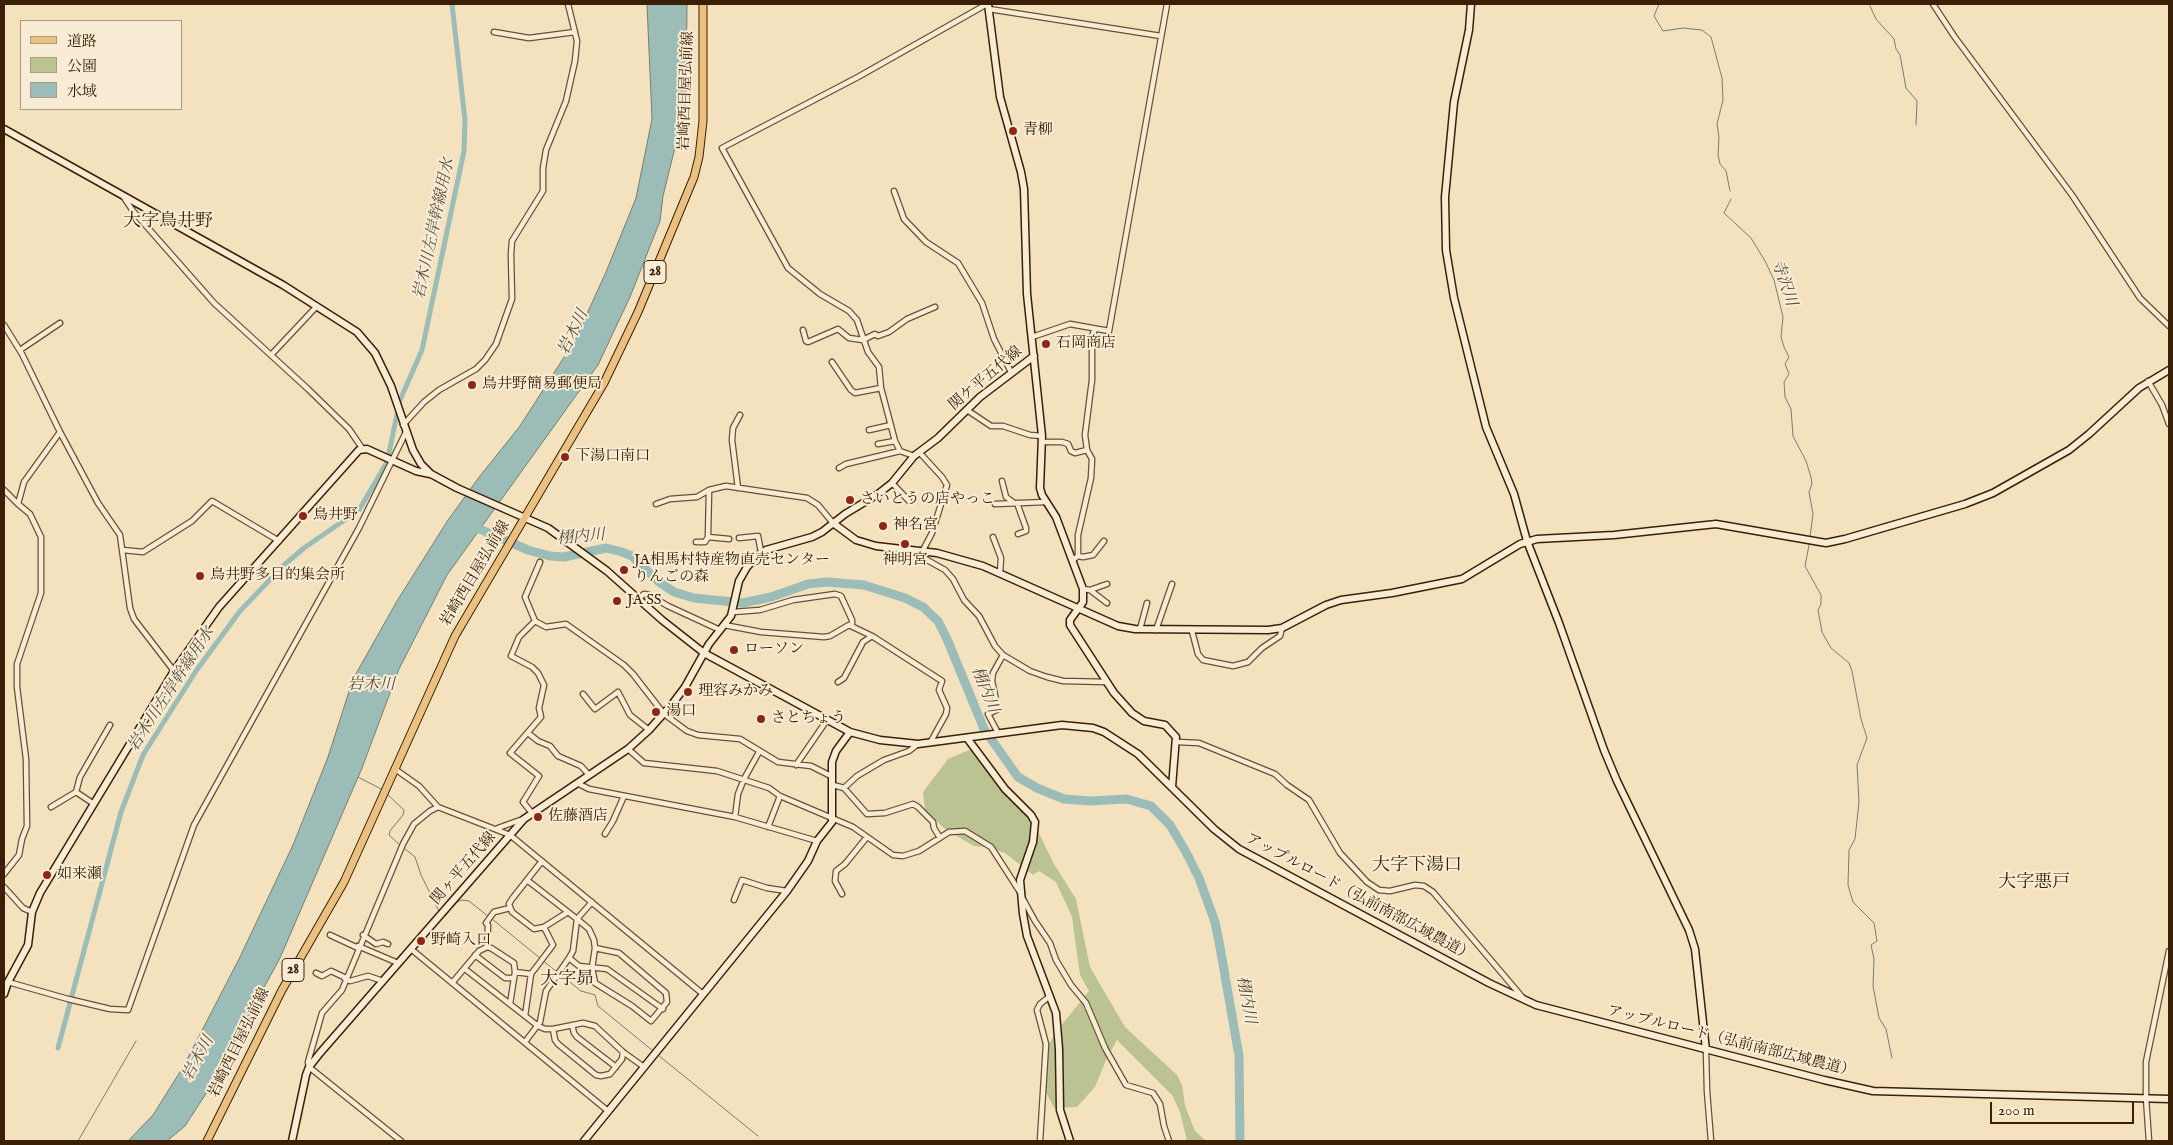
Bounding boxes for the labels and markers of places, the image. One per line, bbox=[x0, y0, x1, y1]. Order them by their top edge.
place label: 青柳 bbox=[1023, 122, 1053, 140]
marker: 青柳 bbox=[1007, 125, 1019, 137]
place label: 石岡商店 bbox=[1056, 335, 1116, 353]
marker: 石岡商店 bbox=[1040, 338, 1052, 350]
place label: 鳥井野簡易郵便局 bbox=[482, 376, 602, 394]
marker: 鳥井野簡易郵便局 bbox=[466, 379, 478, 391]
place label: 下湯口南口 bbox=[575, 448, 650, 466]
marker: 下湯口南口 bbox=[559, 451, 571, 463]
place label: さいとうの店やっこ bbox=[860, 491, 995, 509]
marker: さいとうの店やっこ bbox=[844, 494, 856, 506]
place label: 鳥井野 bbox=[313, 507, 358, 525]
marker: 鳥井野 bbox=[297, 510, 309, 522]
place label: 神名宮 bbox=[893, 517, 938, 535]
marker: 神名宮 bbox=[877, 520, 889, 532]
marker: 神明宮 bbox=[899, 538, 911, 550]
place label: JA相馬村特産物直売センター りんごの森 bbox=[634, 552, 830, 587]
place label: 神明宮 bbox=[883, 552, 927, 570]
marker: JA相馬村特産物直売センター りんごの森 bbox=[618, 564, 630, 576]
place label: 鳥井野多目的集会所 bbox=[210, 567, 345, 585]
marker: 鳥井野多目的集会所 bbox=[194, 570, 206, 582]
place label: JA SS bbox=[627, 592, 662, 610]
marker: JA SS bbox=[611, 595, 623, 607]
place label: ローソン bbox=[744, 641, 804, 659]
marker: ローソン bbox=[728, 644, 740, 656]
place label: 理容みかみ bbox=[698, 683, 773, 701]
marker: 理容みかみ bbox=[682, 686, 694, 698]
place label: 湯口 bbox=[666, 703, 696, 721]
marker: 湯口 bbox=[650, 706, 662, 718]
place label: さとちょう bbox=[771, 710, 846, 728]
marker: さとちょう bbox=[755, 713, 767, 725]
place label: 佐藤酒店 bbox=[548, 808, 608, 826]
marker: 佐藤酒店 bbox=[532, 811, 544, 823]
place label: 如来瀬 bbox=[57, 866, 102, 884]
marker: 如来瀬 bbox=[41, 869, 53, 881]
place label: 野崎入口 bbox=[431, 932, 491, 950]
marker: 野崎入口 bbox=[415, 935, 427, 947]

